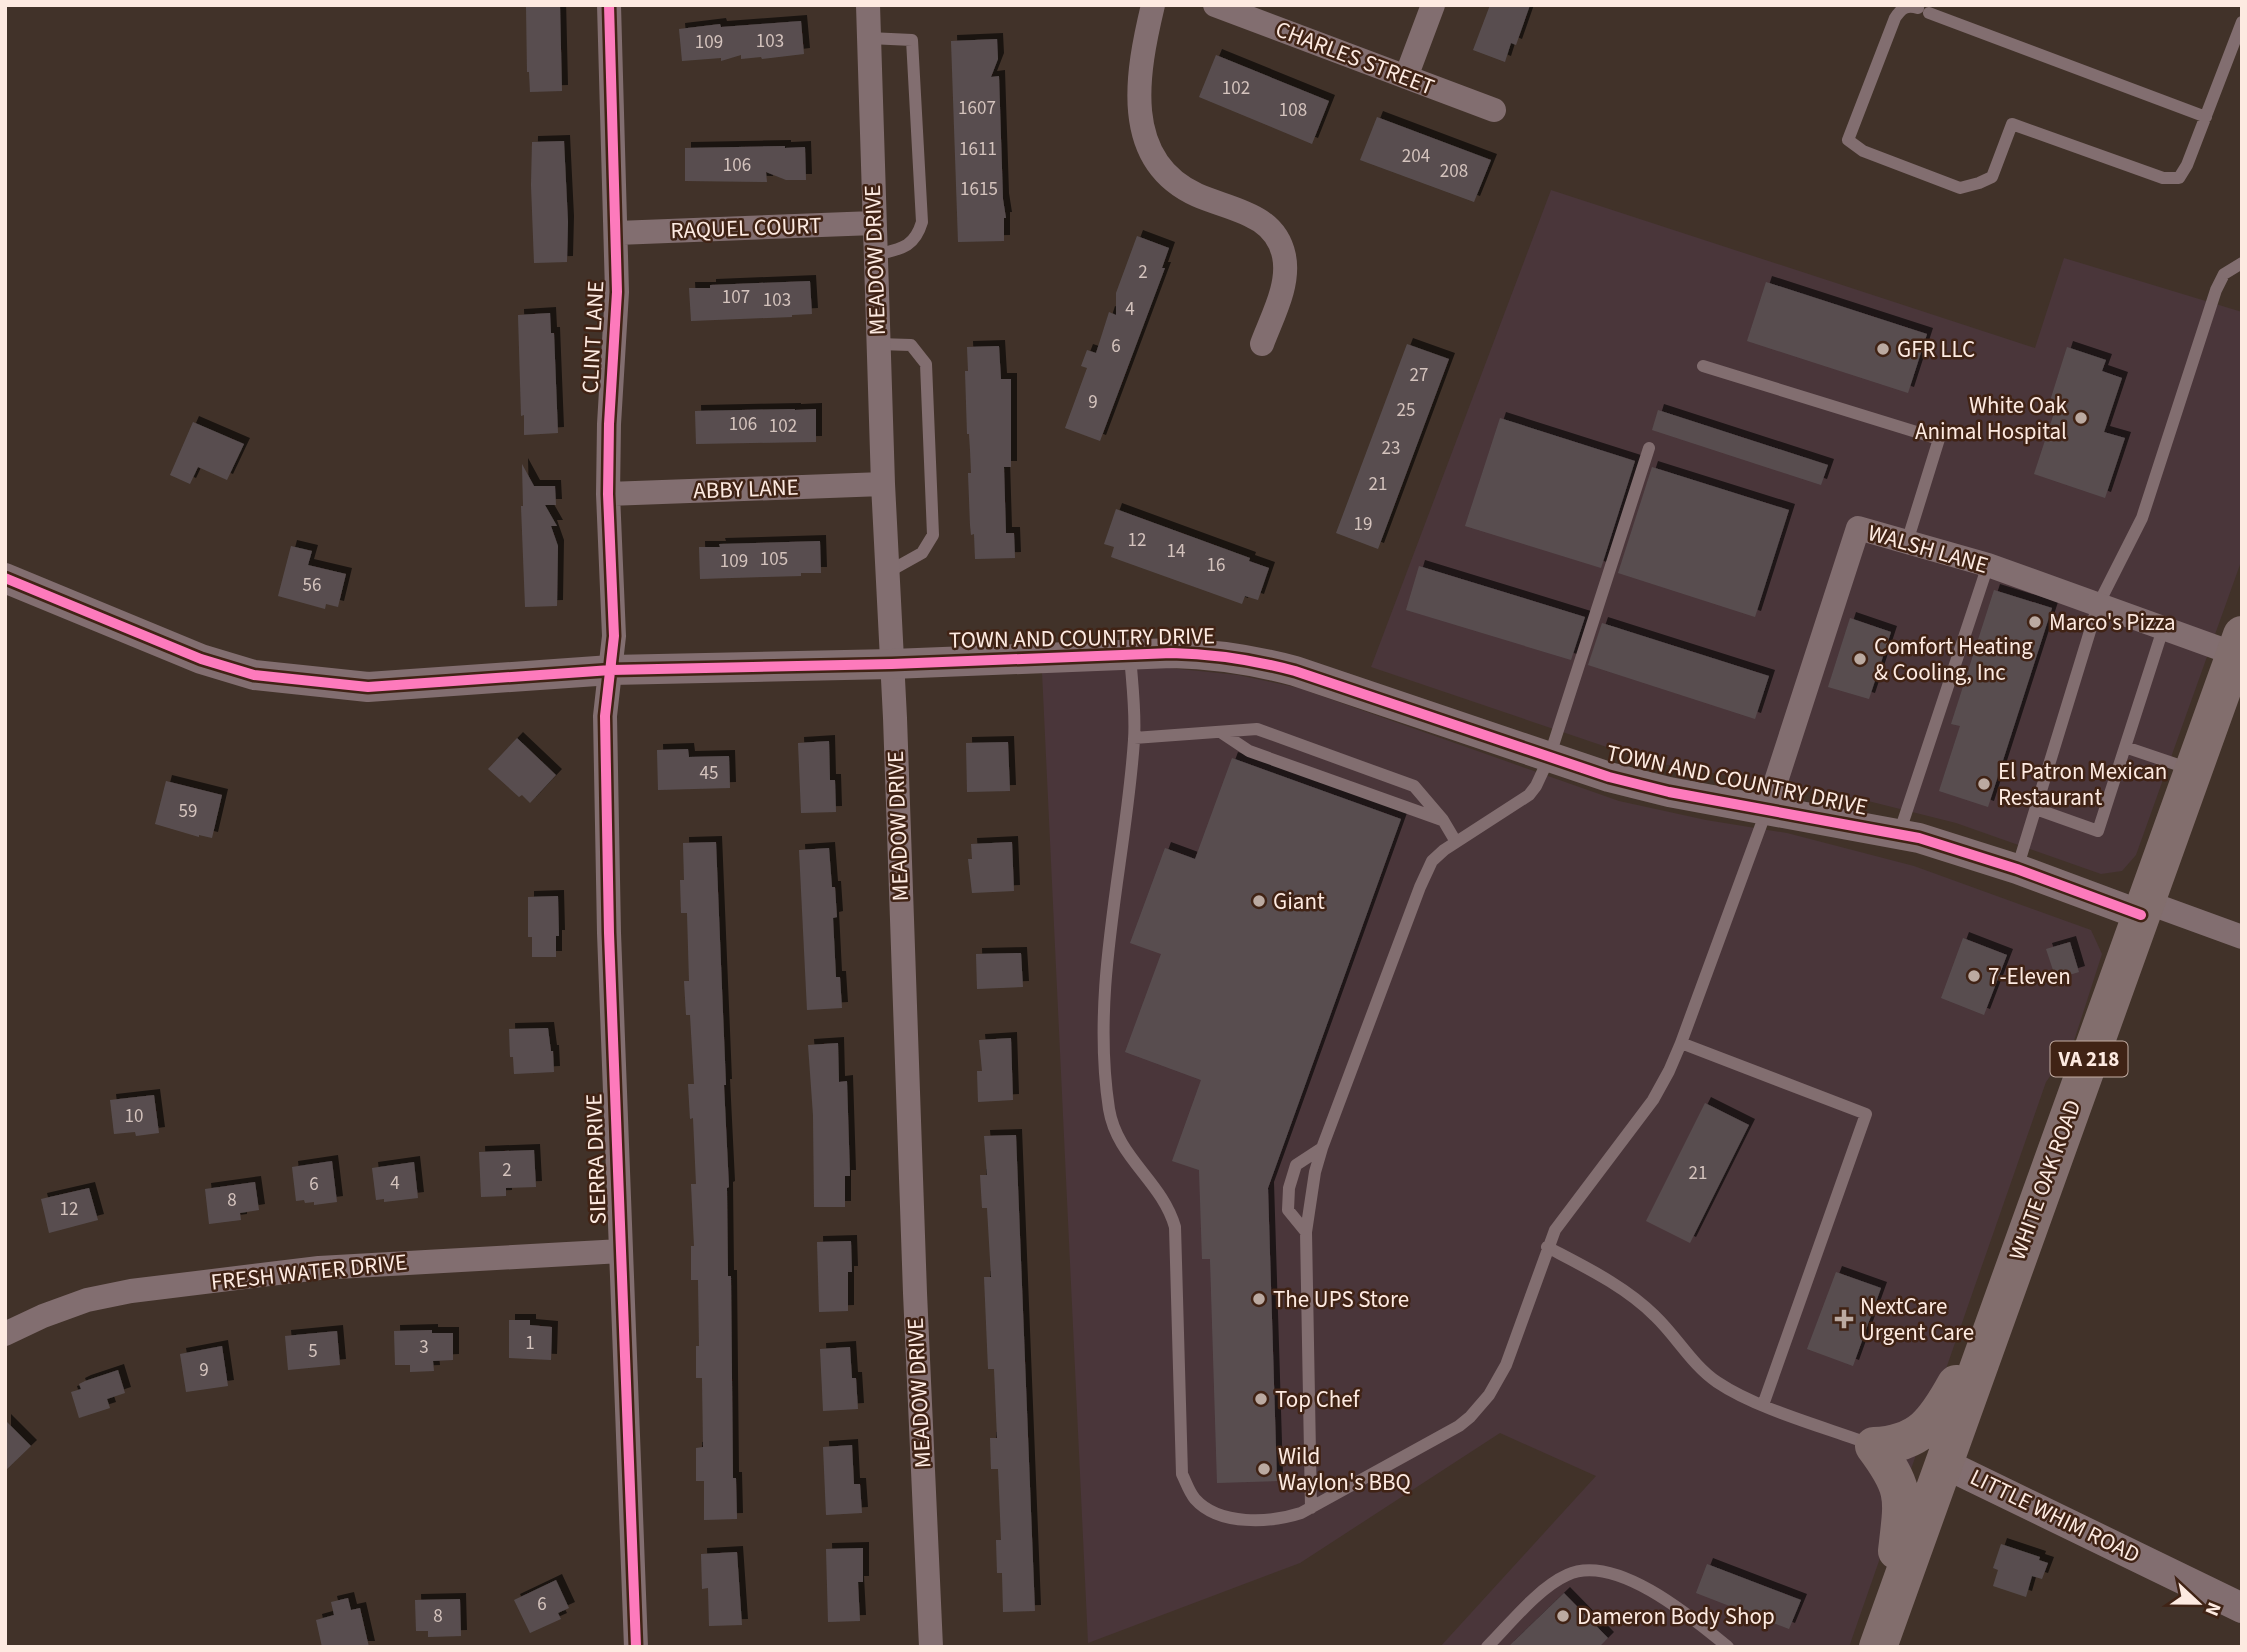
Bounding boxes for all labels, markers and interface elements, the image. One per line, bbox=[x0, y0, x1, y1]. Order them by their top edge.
street label: CHARLES STREET bbox=[1271, 13, 1439, 103]
house number: 103 bbox=[756, 28, 784, 55]
house number: 109 bbox=[695, 29, 723, 56]
house number: 102 bbox=[1222, 75, 1250, 102]
house number: 1607 bbox=[958, 95, 996, 122]
house number: 108 bbox=[1279, 97, 1307, 124]
house number: 1611 bbox=[959, 136, 997, 163]
house number: 204 bbox=[1402, 143, 1430, 170]
house number: 106 bbox=[723, 152, 751, 179]
house number: 208 bbox=[1440, 158, 1468, 185]
house number: 1615 bbox=[960, 176, 998, 203]
street label: MEADOW DRIVE bbox=[856, 184, 894, 336]
street label: RAQUEL COURT bbox=[670, 209, 822, 247]
house number: 2 bbox=[1138, 259, 1148, 286]
street label: CLINT LANE bbox=[574, 280, 612, 394]
house number: 107 bbox=[722, 284, 750, 311]
house number: 103 bbox=[763, 287, 791, 314]
house number: 4 bbox=[1125, 296, 1135, 323]
house number: 6 bbox=[1111, 333, 1121, 360]
place label: GFR LLC bbox=[1897, 333, 1975, 366]
marker: GFR LLC bbox=[1875, 341, 1891, 357]
house number: 27 bbox=[1410, 362, 1428, 389]
house number: 9 bbox=[1088, 389, 1098, 416]
place label: White Oak Animal Hospital bbox=[1915, 389, 2068, 448]
house number: 25 bbox=[1397, 397, 1415, 424]
marker: White Oak Animal Hospital bbox=[2073, 410, 2089, 426]
house number: 106 bbox=[729, 411, 757, 438]
house number: 102 bbox=[769, 413, 797, 440]
house number: 23 bbox=[1382, 435, 1400, 462]
street label: ABBY LANE bbox=[693, 471, 799, 507]
house number: 21 bbox=[1369, 471, 1387, 498]
house number: 19 bbox=[1354, 511, 1372, 538]
street label: WALSH LANE bbox=[1864, 516, 1992, 582]
house number: 12 bbox=[1128, 527, 1146, 554]
house number: 14 bbox=[1167, 538, 1185, 565]
house number: 105 bbox=[760, 546, 788, 573]
house number: 109 bbox=[720, 548, 748, 575]
house number: 16 bbox=[1207, 552, 1225, 579]
house number: 56 bbox=[303, 572, 321, 599]
place label: Marco's Pizza bbox=[2049, 606, 2176, 639]
marker: Marco's Pizza bbox=[2027, 614, 2043, 630]
street label: TOWN AND COUNTRY DRIVE bbox=[949, 619, 1215, 657]
place label: Comfort Heating & Cooling, Inc bbox=[1874, 630, 2033, 689]
marker: Comfort Heating & Cooling, Inc bbox=[1852, 651, 1868, 667]
street label: TOWN AND COUNTRY DRIVE bbox=[1603, 736, 1871, 824]
street label: MEADOW DRIVE bbox=[879, 750, 917, 902]
place label: El Patron Mexican Restaurant bbox=[1998, 755, 2167, 814]
house number: 45 bbox=[700, 760, 718, 787]
marker: El Patron Mexican Restaurant bbox=[1976, 776, 1992, 792]
house number: 59 bbox=[179, 798, 197, 825]
place label: Giant bbox=[1273, 885, 1325, 918]
marker: Giant bbox=[1251, 893, 1267, 909]
place label: 7-Eleven bbox=[1988, 960, 2071, 993]
marker: 7-Eleven bbox=[1966, 968, 1982, 984]
road number: VA 218 bbox=[2050, 1042, 2128, 1076]
street label: SIERRA DRIVE bbox=[577, 1093, 615, 1225]
street label: WHITE OAK ROAD bbox=[2001, 1095, 2089, 1265]
house number: 10 bbox=[125, 1103, 143, 1130]
house number: 2 bbox=[502, 1157, 512, 1184]
house number: 21 bbox=[1689, 1160, 1707, 1187]
house number: 4 bbox=[390, 1170, 400, 1197]
house number: 6 bbox=[309, 1171, 319, 1198]
house number: 8 bbox=[227, 1187, 237, 1214]
house number: 12 bbox=[60, 1196, 78, 1223]
street label: FRESH WATER DRIVE bbox=[209, 1245, 409, 1299]
place label: The UPS Store bbox=[1273, 1283, 1409, 1316]
place label: NextCare Urgent Care bbox=[1860, 1290, 1974, 1349]
marker: The UPS Store bbox=[1251, 1291, 1267, 1307]
marker: NextCare Urgent Care bbox=[1834, 1309, 1854, 1329]
street label: MEADOW DRIVE bbox=[899, 1317, 939, 1469]
house number: 1 bbox=[525, 1330, 535, 1357]
house number: 3 bbox=[419, 1334, 429, 1361]
house number: 5 bbox=[308, 1338, 318, 1365]
house number: 9 bbox=[199, 1357, 209, 1384]
place label: Top Chef bbox=[1275, 1383, 1361, 1416]
marker: Top Chef bbox=[1253, 1391, 1269, 1407]
place label: Wild Waylon's BBQ bbox=[1278, 1440, 1411, 1499]
marker: Wild Waylon's BBQ bbox=[1256, 1461, 1272, 1477]
street label: LITTLE WHIM ROAD bbox=[1965, 1461, 2145, 1571]
north arrow bbox=[2163, 1568, 2233, 1638]
house number: 6 bbox=[537, 1591, 547, 1618]
text: N bbox=[2197, 1598, 2227, 1620]
place label: Dameron Body Shop bbox=[1577, 1600, 1775, 1633]
house number: 8 bbox=[433, 1603, 443, 1630]
marker: Dameron Body Shop bbox=[1555, 1608, 1571, 1624]

